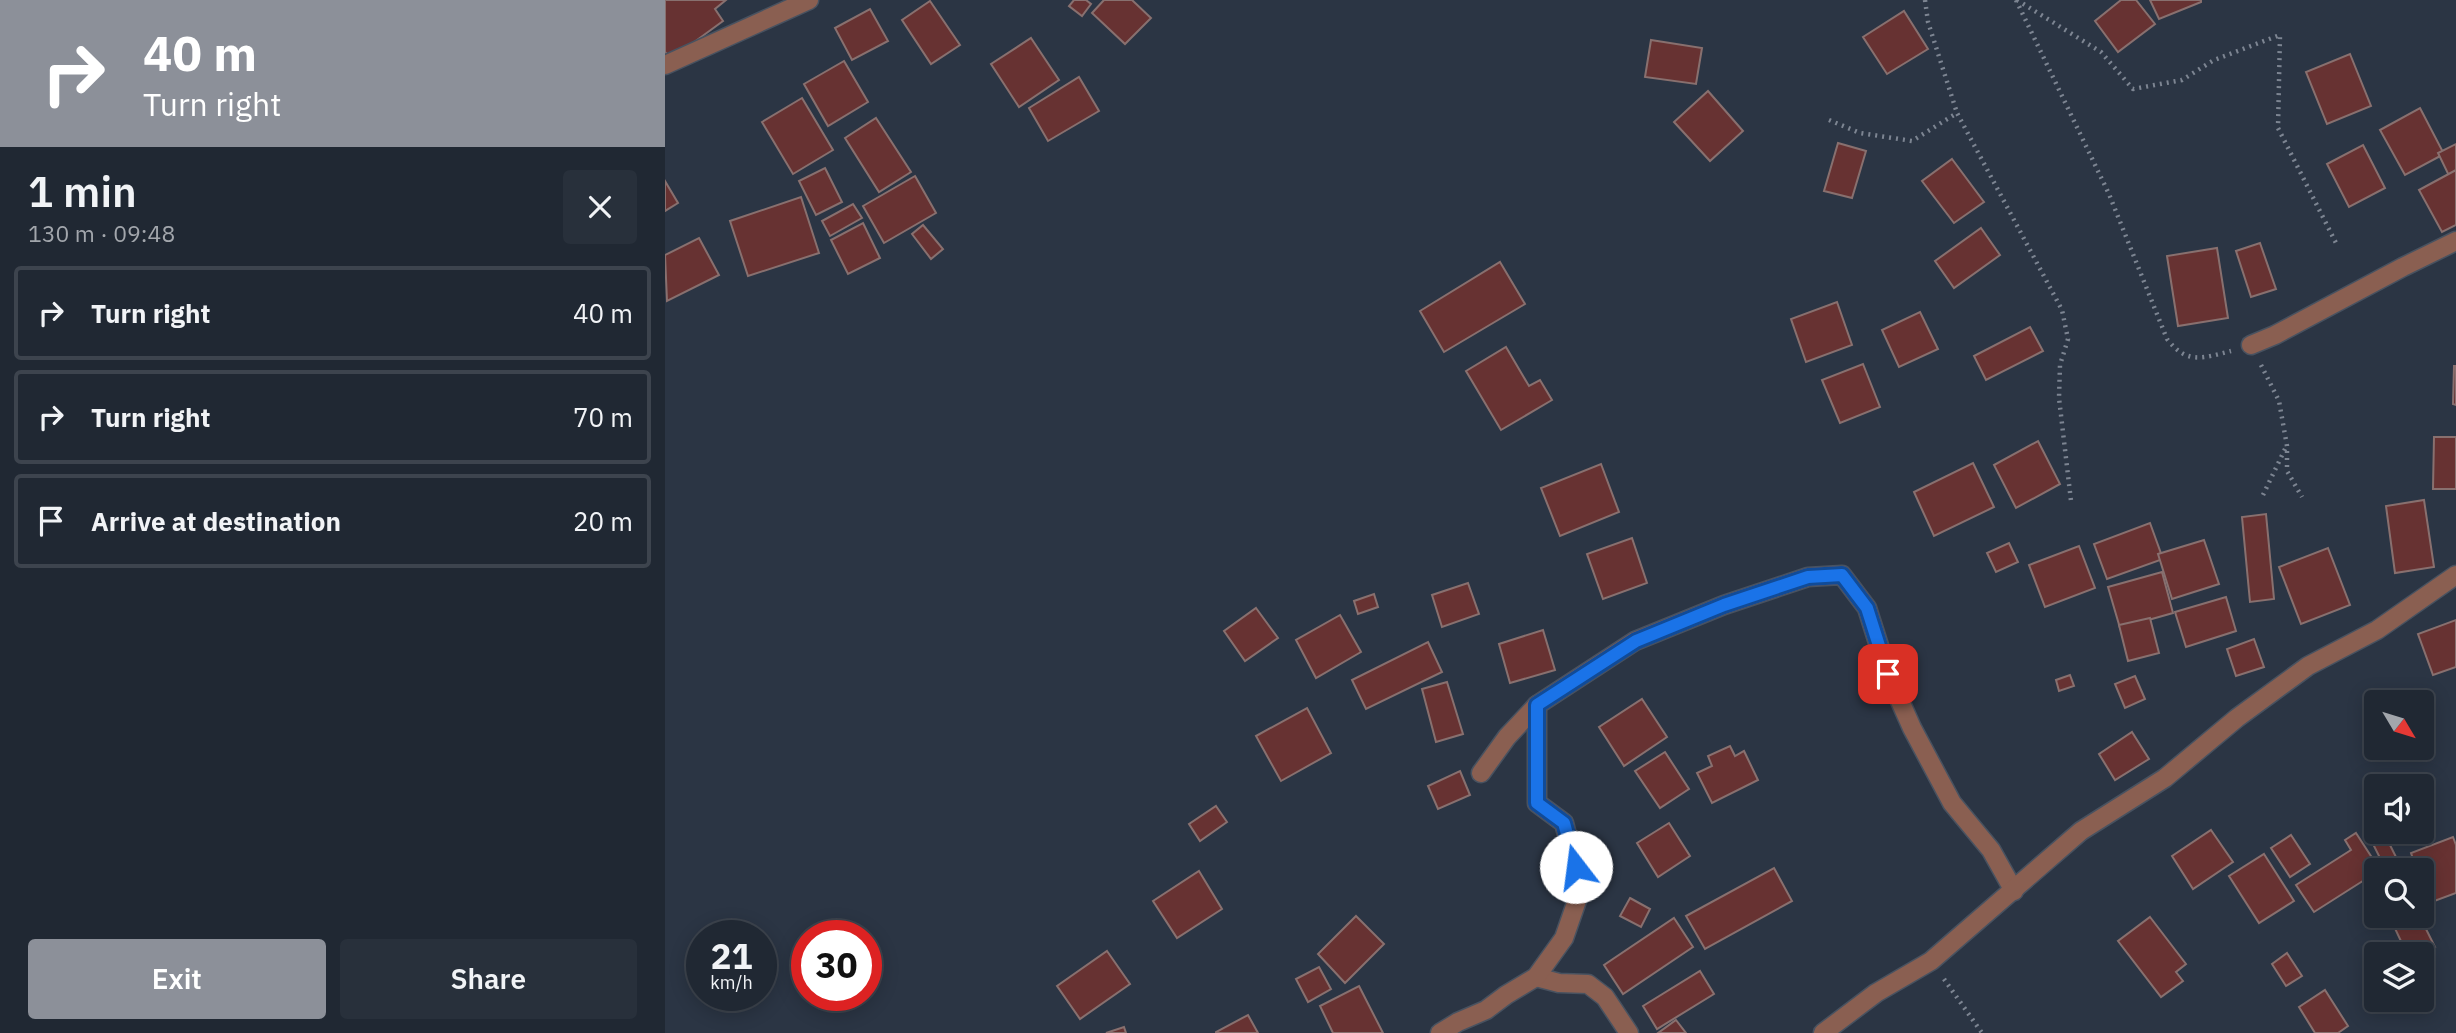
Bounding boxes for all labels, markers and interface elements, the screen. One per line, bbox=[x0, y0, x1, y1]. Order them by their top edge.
text: 40 m bbox=[143, 21, 257, 84]
icon: right bbox=[28, 28, 119, 119]
text: Turn right bbox=[143, 83, 281, 125]
text: 1 min bbox=[28, 164, 137, 219]
button: close bbox=[563, 170, 637, 244]
text: 130 m · 09:48 bbox=[28, 218, 175, 248]
icon: right bbox=[32, 294, 70, 332]
text: Turn right bbox=[91, 296, 210, 330]
text: 40 m bbox=[573, 296, 633, 330]
icon: right bbox=[32, 398, 70, 436]
text: Turn right bbox=[91, 400, 210, 434]
text: 70 m bbox=[573, 400, 633, 434]
icon: arrive bbox=[32, 502, 70, 540]
text: Arrive at destination bbox=[91, 504, 341, 538]
text: 20 m bbox=[573, 504, 633, 538]
pin bbox=[1858, 644, 1918, 704]
icon: arrive bbox=[1869, 655, 1907, 693]
north arrow bbox=[2364, 690, 2434, 760]
map controls bbox=[2364, 690, 2434, 1012]
button: sound bbox=[2364, 774, 2434, 844]
position arrow bbox=[1539, 830, 1613, 904]
button: search bbox=[2364, 858, 2434, 928]
speed limit sign: 30 bbox=[791, 920, 882, 1011]
text: 21 bbox=[710, 933, 753, 979]
button: Exit bbox=[28, 939, 326, 1019]
button: Share bbox=[340, 939, 637, 1019]
button: layers bbox=[2364, 942, 2434, 1012]
text: km/h bbox=[710, 971, 753, 994]

